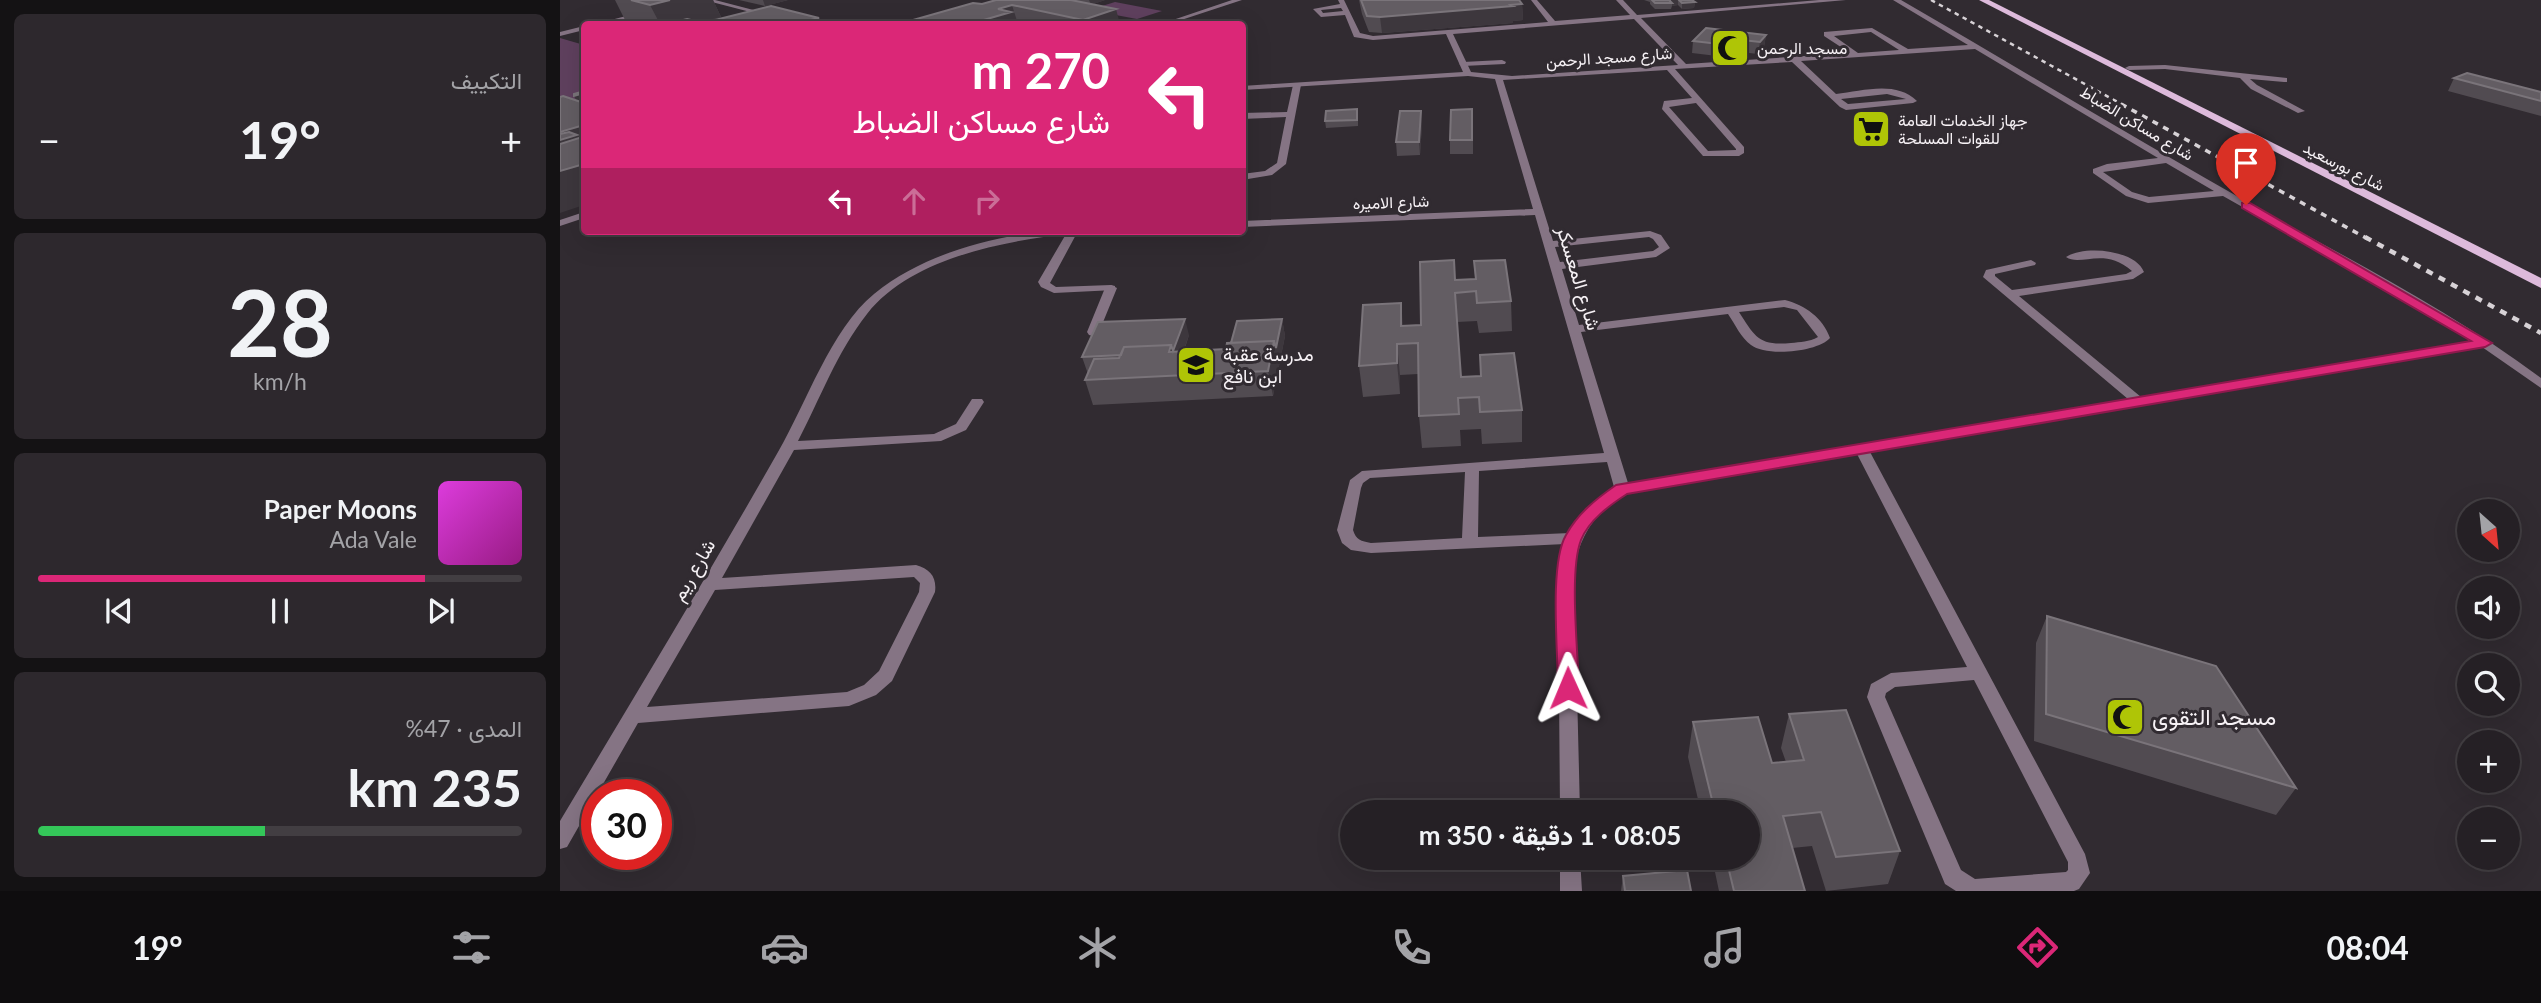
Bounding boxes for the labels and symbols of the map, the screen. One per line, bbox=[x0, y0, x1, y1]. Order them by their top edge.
mosque icon: مسجد الرحمن bbox=[1709, 27, 1751, 69]
place label: مسجد الرحمن bbox=[1757, 38, 1847, 59]
street label: شارع مسجد الرحمن bbox=[1545, 43, 1673, 73]
street label: شارع مساكن الضباط bbox=[2076, 81, 2197, 166]
supermarket icon: جهاز الخدمات العامة للقوات المسلحة bbox=[1850, 108, 1892, 150]
place label: جهاز الخدمات العامة للقوات المسلحة bbox=[1898, 110, 2028, 149]
pin bbox=[2216, 133, 2276, 205]
street label: شارع بورسعيد bbox=[2299, 137, 2388, 197]
street label: شارع الاميره bbox=[1352, 191, 1430, 215]
street label: شارع المعسكر bbox=[1551, 222, 1606, 333]
place label: مدرسة عقبة ابن نافع bbox=[1223, 342, 1314, 390]
school or university icon: مدرسة عقبة ابن نافع bbox=[1175, 344, 1217, 386]
north arrow bbox=[2457, 499, 2520, 562]
street label: شارع ريم bbox=[666, 535, 721, 606]
position arrow bbox=[1531, 651, 1605, 725]
mosque icon: مسجد التقوى bbox=[2104, 696, 2146, 738]
place label: مسجد التقوى bbox=[2152, 702, 2276, 732]
speed limit sign: 30 bbox=[581, 779, 672, 870]

